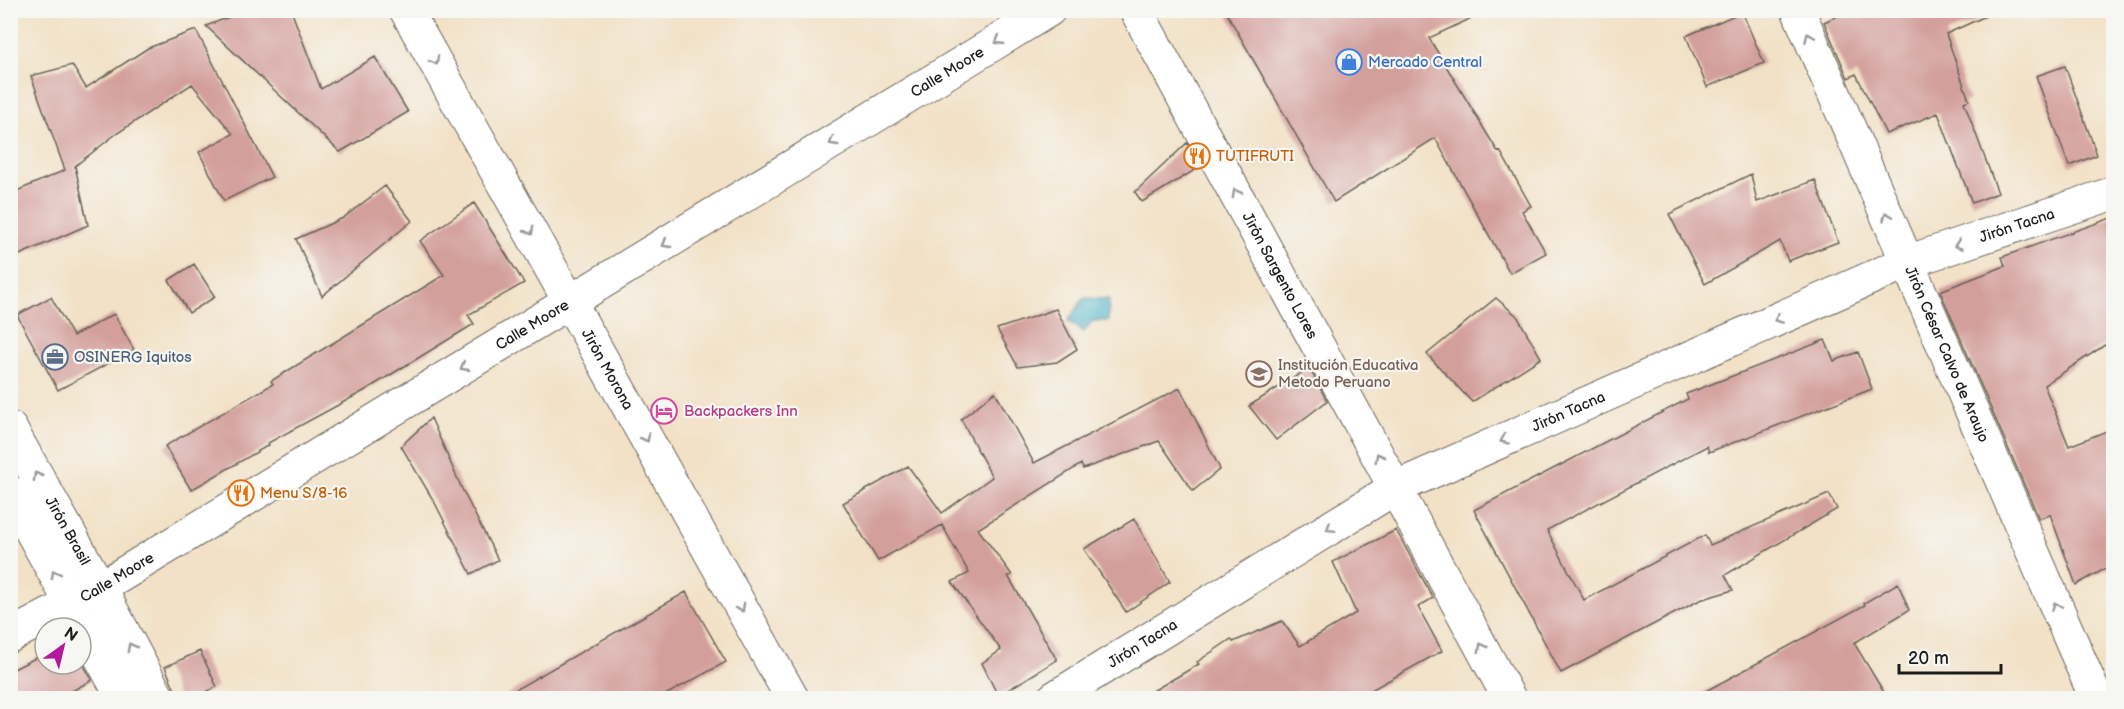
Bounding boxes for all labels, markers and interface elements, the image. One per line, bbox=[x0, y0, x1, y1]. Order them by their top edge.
one-way arrow bbox=[1804, 32, 1816, 43]
one-way arrow bbox=[995, 33, 1005, 45]
street label: Calle Moore bbox=[907, 42, 988, 102]
shop icon: Mercado Central bbox=[1334, 47, 1364, 77]
place label: Mercado Central bbox=[1368, 53, 1482, 72]
one-way arrow bbox=[427, 55, 439, 66]
one-way arrow bbox=[829, 135, 839, 147]
restaurant icon: TUTIFRUTI bbox=[1182, 141, 1212, 171]
place label: TUTIFRUTI bbox=[1216, 147, 1294, 166]
one-way arrow bbox=[1231, 189, 1243, 200]
street label: Jirón Tacna bbox=[1977, 204, 2057, 247]
street label: Jirón Sargento Lores bbox=[1238, 209, 1322, 343]
one-way arrow bbox=[1882, 211, 1894, 222]
one-way arrow bbox=[523, 225, 535, 236]
one-way arrow bbox=[662, 236, 672, 248]
one-way arrow bbox=[1954, 237, 1964, 250]
street label: Jirón César Calvo de Araujo bbox=[1901, 263, 1994, 445]
street label: Calle Moore bbox=[492, 295, 573, 354]
one-way arrow bbox=[1774, 312, 1785, 324]
street label: Jirón Morona bbox=[577, 325, 638, 413]
office icon: OSINERG Iquitos bbox=[40, 342, 70, 372]
place label: OSINERG Iquitos bbox=[74, 348, 192, 367]
place label: Institución Educativa Metodo Peruano bbox=[1278, 356, 1419, 392]
one-way arrow bbox=[460, 359, 470, 371]
school or university icon: Institución Educativa Metodo Peruano bbox=[1244, 359, 1274, 389]
street label: Jirón Tacna bbox=[1529, 387, 1608, 436]
hotel icon: Backpackers Inn bbox=[649, 396, 679, 426]
place label: Backpackers Inn bbox=[684, 402, 798, 421]
one-way arrow bbox=[639, 432, 650, 442]
one-way arrow bbox=[1499, 433, 1510, 445]
one-way arrow bbox=[1375, 453, 1386, 463]
one-way arrow bbox=[33, 471, 44, 482]
restaurant icon: Menu S/8-16 bbox=[226, 478, 256, 508]
place label: Menu S/8-16 bbox=[260, 484, 347, 503]
street label: Jirón Brasil bbox=[41, 493, 95, 569]
one-way arrow bbox=[1326, 520, 1336, 532]
street label: Calle Moore bbox=[77, 548, 157, 606]
one-way arrow bbox=[51, 569, 62, 580]
one-way arrow bbox=[734, 602, 746, 612]
one-way arrow bbox=[2051, 602, 2063, 613]
street label: Jirón Tacna bbox=[1104, 615, 1181, 672]
north arrow bbox=[33, 616, 93, 676]
text: N bbox=[60, 624, 81, 646]
scale bar bbox=[1899, 637, 2001, 675]
one-way arrow bbox=[127, 642, 138, 653]
one-way arrow bbox=[1478, 643, 1489, 653]
text: 20 m bbox=[1908, 648, 1949, 669]

